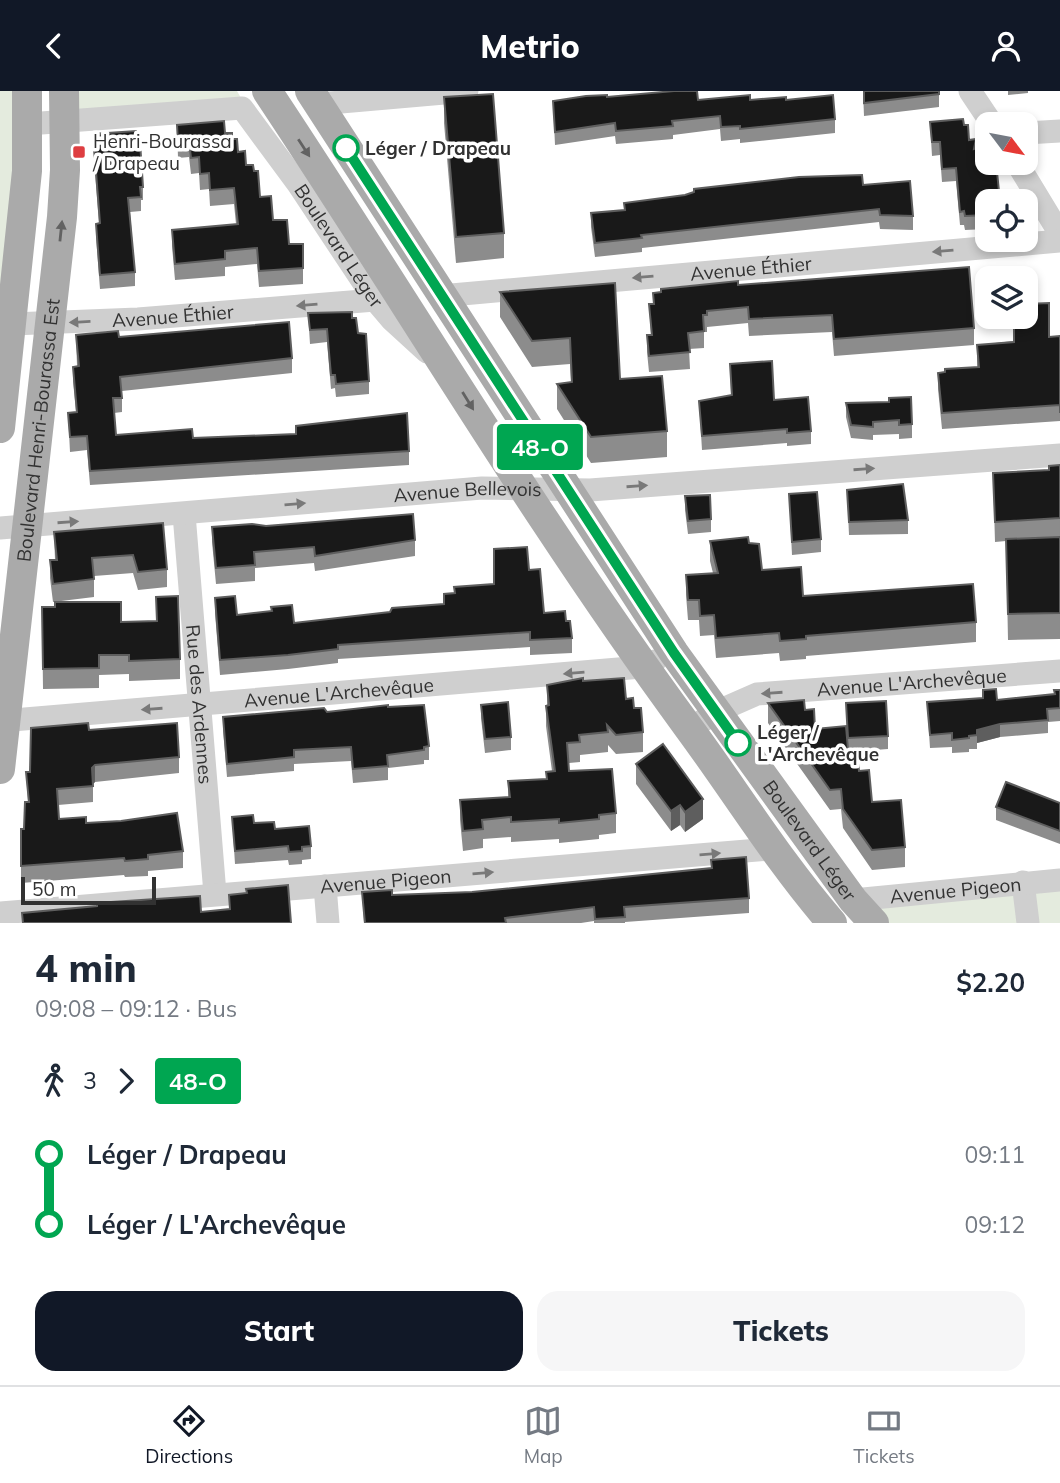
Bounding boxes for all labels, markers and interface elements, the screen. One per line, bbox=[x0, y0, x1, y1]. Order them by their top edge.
text: Metrio bbox=[480, 26, 580, 66]
icon: back bbox=[35, 27, 73, 65]
icon: person bbox=[987, 27, 1025, 65]
north arrow bbox=[975, 112, 1038, 175]
map controls bbox=[975, 112, 1038, 329]
place label: Henri-Bourassa / Drapeau bbox=[92, 129, 232, 175]
marker: Léger / Drapeau bbox=[333, 135, 359, 161]
place label: Léger / Drapeau bbox=[365, 136, 511, 160]
one-way arrow bbox=[297, 139, 310, 158]
marker: Henri-Bourassa / Drapeau bbox=[71, 144, 87, 160]
street label: Boulevard Léger bbox=[289, 179, 388, 313]
button: locate bbox=[975, 189, 1038, 252]
one-way arrow bbox=[55, 219, 66, 241]
one-way arrow bbox=[932, 246, 954, 257]
street label: Avenue Éthier bbox=[689, 251, 813, 286]
button: layers bbox=[975, 266, 1038, 329]
one-way arrow bbox=[632, 272, 654, 283]
street label: Boulevard Henri-Bourassa Est bbox=[11, 297, 65, 563]
street label: Avenue Éthier bbox=[112, 299, 235, 332]
one-way arrow bbox=[296, 300, 318, 311]
one-way arrow bbox=[69, 317, 91, 328]
one-way arrow bbox=[461, 391, 474, 411]
line badge: 48-O bbox=[491, 424, 589, 470]
text: 48-O bbox=[511, 432, 569, 462]
one-way arrow bbox=[853, 463, 875, 474]
street label: Avenue Bellevois bbox=[392, 476, 542, 507]
one-way arrow bbox=[626, 480, 648, 491]
one-way arrow bbox=[284, 498, 306, 509]
one-way arrow bbox=[57, 516, 79, 527]
street label: Rue des Ardennes bbox=[181, 624, 218, 785]
street label: Avenue L'Archevêque bbox=[816, 663, 1007, 701]
one-way arrow bbox=[563, 667, 585, 678]
street label: Avenue L'Archevêque bbox=[243, 673, 435, 712]
one-way arrow bbox=[761, 688, 783, 699]
one-way arrow bbox=[141, 704, 163, 715]
place label: Léger / L'Archevêque bbox=[757, 720, 879, 766]
marker: Léger / L'Archevêque bbox=[725, 730, 751, 756]
street label: Boulevard Léger bbox=[758, 775, 862, 906]
one-way arrow bbox=[699, 848, 721, 859]
street label: Avenue Pigeon bbox=[319, 864, 452, 898]
one-way arrow bbox=[472, 867, 494, 878]
street label: Avenue Pigeon bbox=[889, 872, 1022, 908]
scale bar bbox=[21, 874, 156, 906]
text: 50 m bbox=[32, 877, 76, 901]
text: 4 min bbox=[35, 944, 137, 992]
text: $2.20 bbox=[956, 966, 1025, 999]
text: 09:08 – 09:12 · Bus bbox=[35, 994, 237, 1023]
icon: walk bbox=[35, 1062, 73, 1100]
icon: forward bbox=[107, 1062, 145, 1100]
text: 3 bbox=[83, 1066, 97, 1095]
text: 48-O bbox=[169, 1066, 227, 1096]
text: Léger / Drapeau bbox=[87, 1138, 287, 1171]
text: 09:11 bbox=[965, 1140, 1025, 1169]
text: Léger / L'Archevêque bbox=[87, 1208, 346, 1241]
text: 09:12 bbox=[965, 1210, 1025, 1239]
button: Start bbox=[35, 1291, 523, 1371]
button: Tickets bbox=[537, 1291, 1025, 1371]
tab: Directions bbox=[145, 1402, 233, 1468]
tab: Map bbox=[524, 1402, 563, 1468]
tab: Tickets bbox=[853, 1402, 915, 1468]

